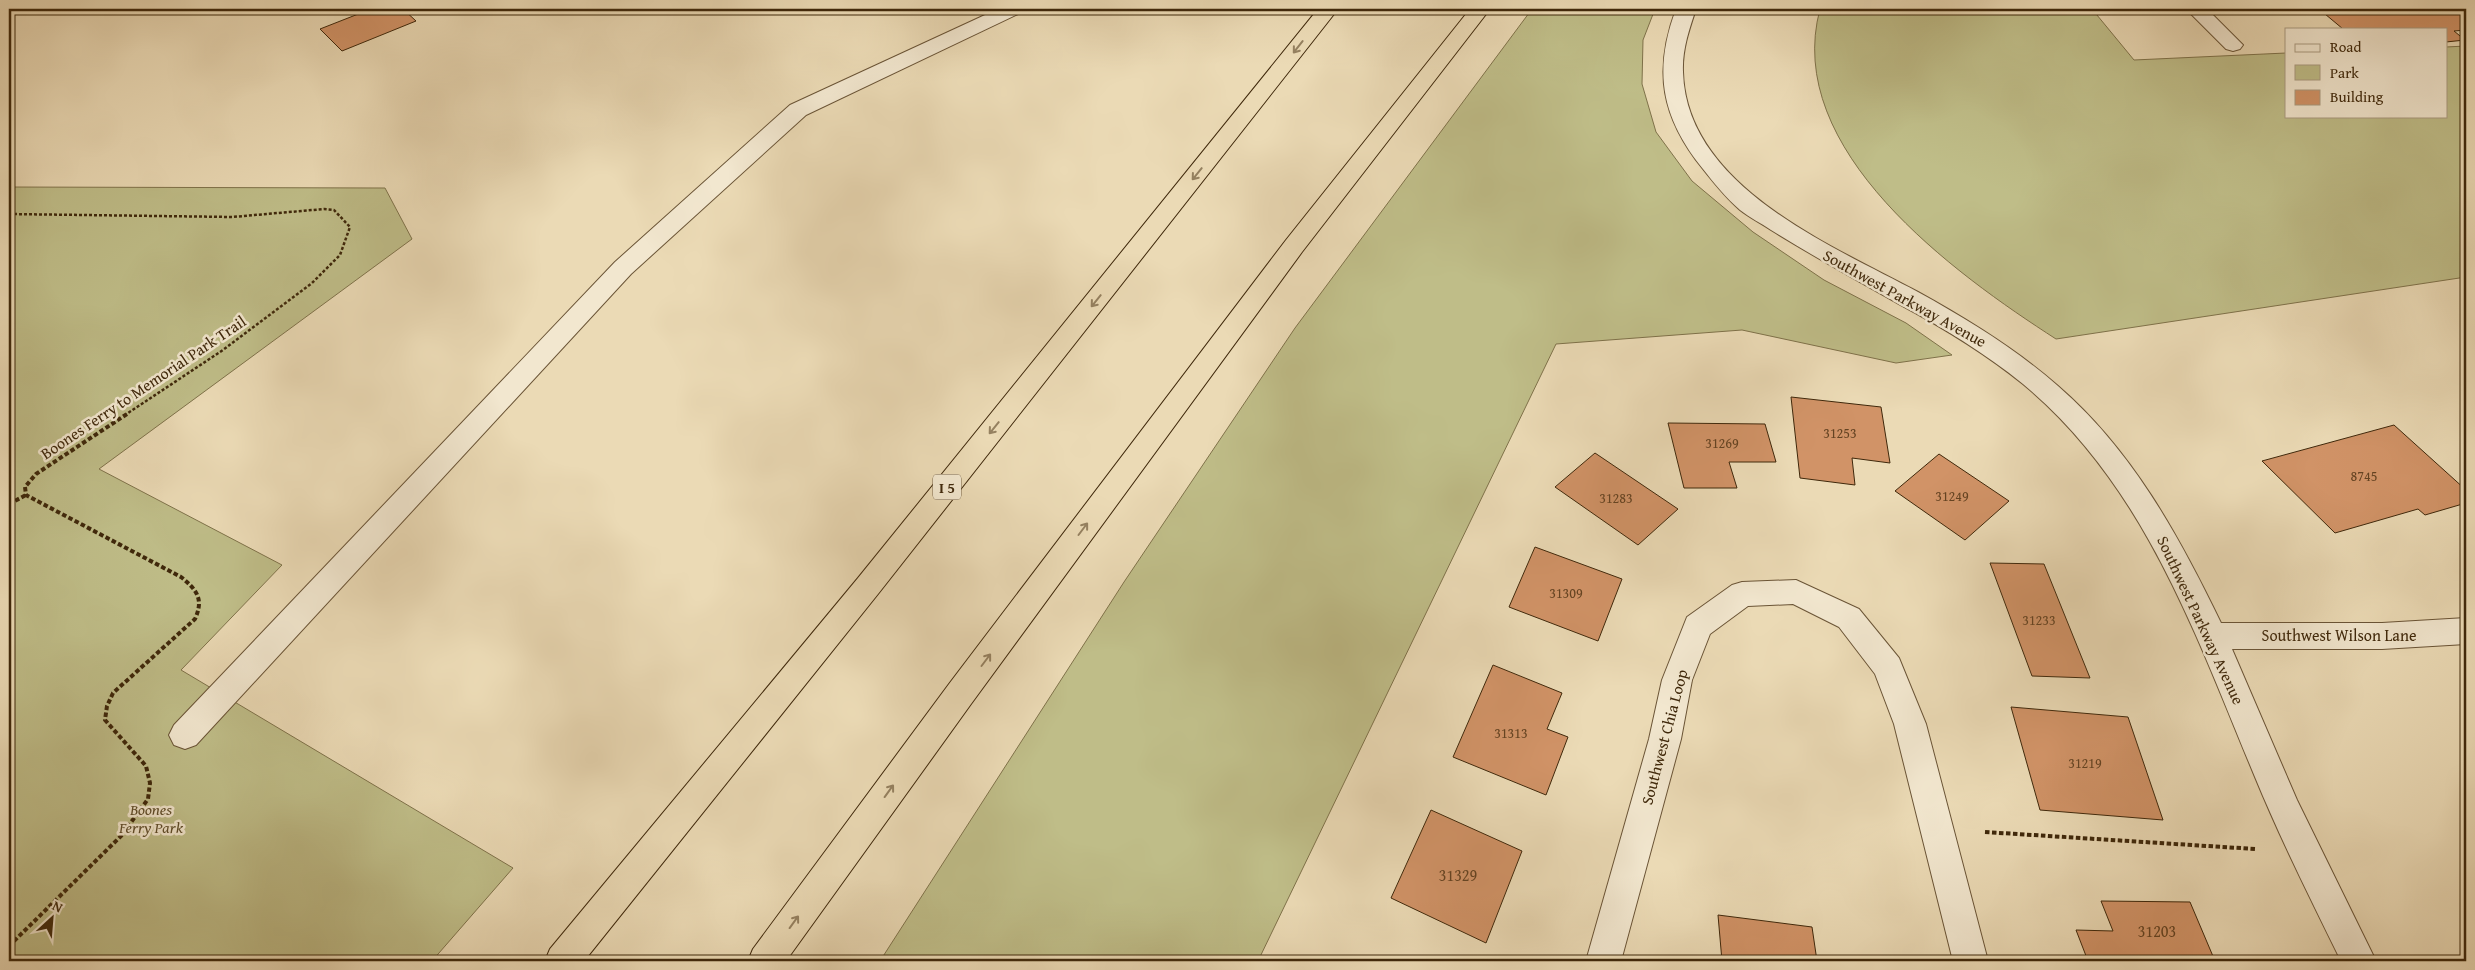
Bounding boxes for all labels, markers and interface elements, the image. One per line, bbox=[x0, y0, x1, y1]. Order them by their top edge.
legend bbox=[2285, 28, 2448, 118]
text: Road bbox=[2330, 36, 2361, 57]
one-way arrow bbox=[1293, 40, 1303, 54]
text: Park bbox=[2330, 62, 2359, 83]
text: Building bbox=[2330, 86, 2384, 107]
one-way arrow bbox=[1192, 168, 1203, 181]
street label: Southwest Parkway Avenue bbox=[1819, 243, 1991, 353]
one-way arrow bbox=[1090, 295, 1101, 308]
street label: Boones Ferry to Memorial Park Trail bbox=[35, 309, 251, 465]
one-way arrow bbox=[989, 421, 1000, 434]
house number: 31253 bbox=[1823, 423, 1857, 443]
house number: 31269 bbox=[1705, 433, 1739, 453]
house number: 8745 bbox=[2351, 466, 2377, 486]
road number: I 5 bbox=[933, 474, 961, 500]
house number: 31249 bbox=[1935, 486, 1969, 506]
house number: 31283 bbox=[1599, 488, 1633, 508]
one-way arrow bbox=[1077, 523, 1088, 536]
street label: Southwest Parkway Avenue bbox=[2151, 532, 2251, 708]
house number: 31309 bbox=[1549, 583, 1583, 603]
house number: 31233 bbox=[2022, 610, 2056, 630]
street label: Southwest Wilson Lane bbox=[2262, 623, 2416, 647]
one-way arrow bbox=[980, 654, 991, 667]
street label: Southwest Chia Loop bbox=[1634, 666, 1694, 807]
house number: 31313 bbox=[1494, 723, 1528, 743]
house number: 31219 bbox=[2068, 753, 2102, 773]
one-way arrow bbox=[884, 785, 895, 798]
park label: Boones Ferry Park bbox=[118, 797, 184, 839]
house number: 31329 bbox=[1439, 863, 1478, 887]
north arrow bbox=[28, 892, 78, 942]
text: N bbox=[49, 895, 67, 918]
one-way arrow bbox=[789, 915, 799, 929]
house number: 31203 bbox=[2138, 919, 2176, 943]

